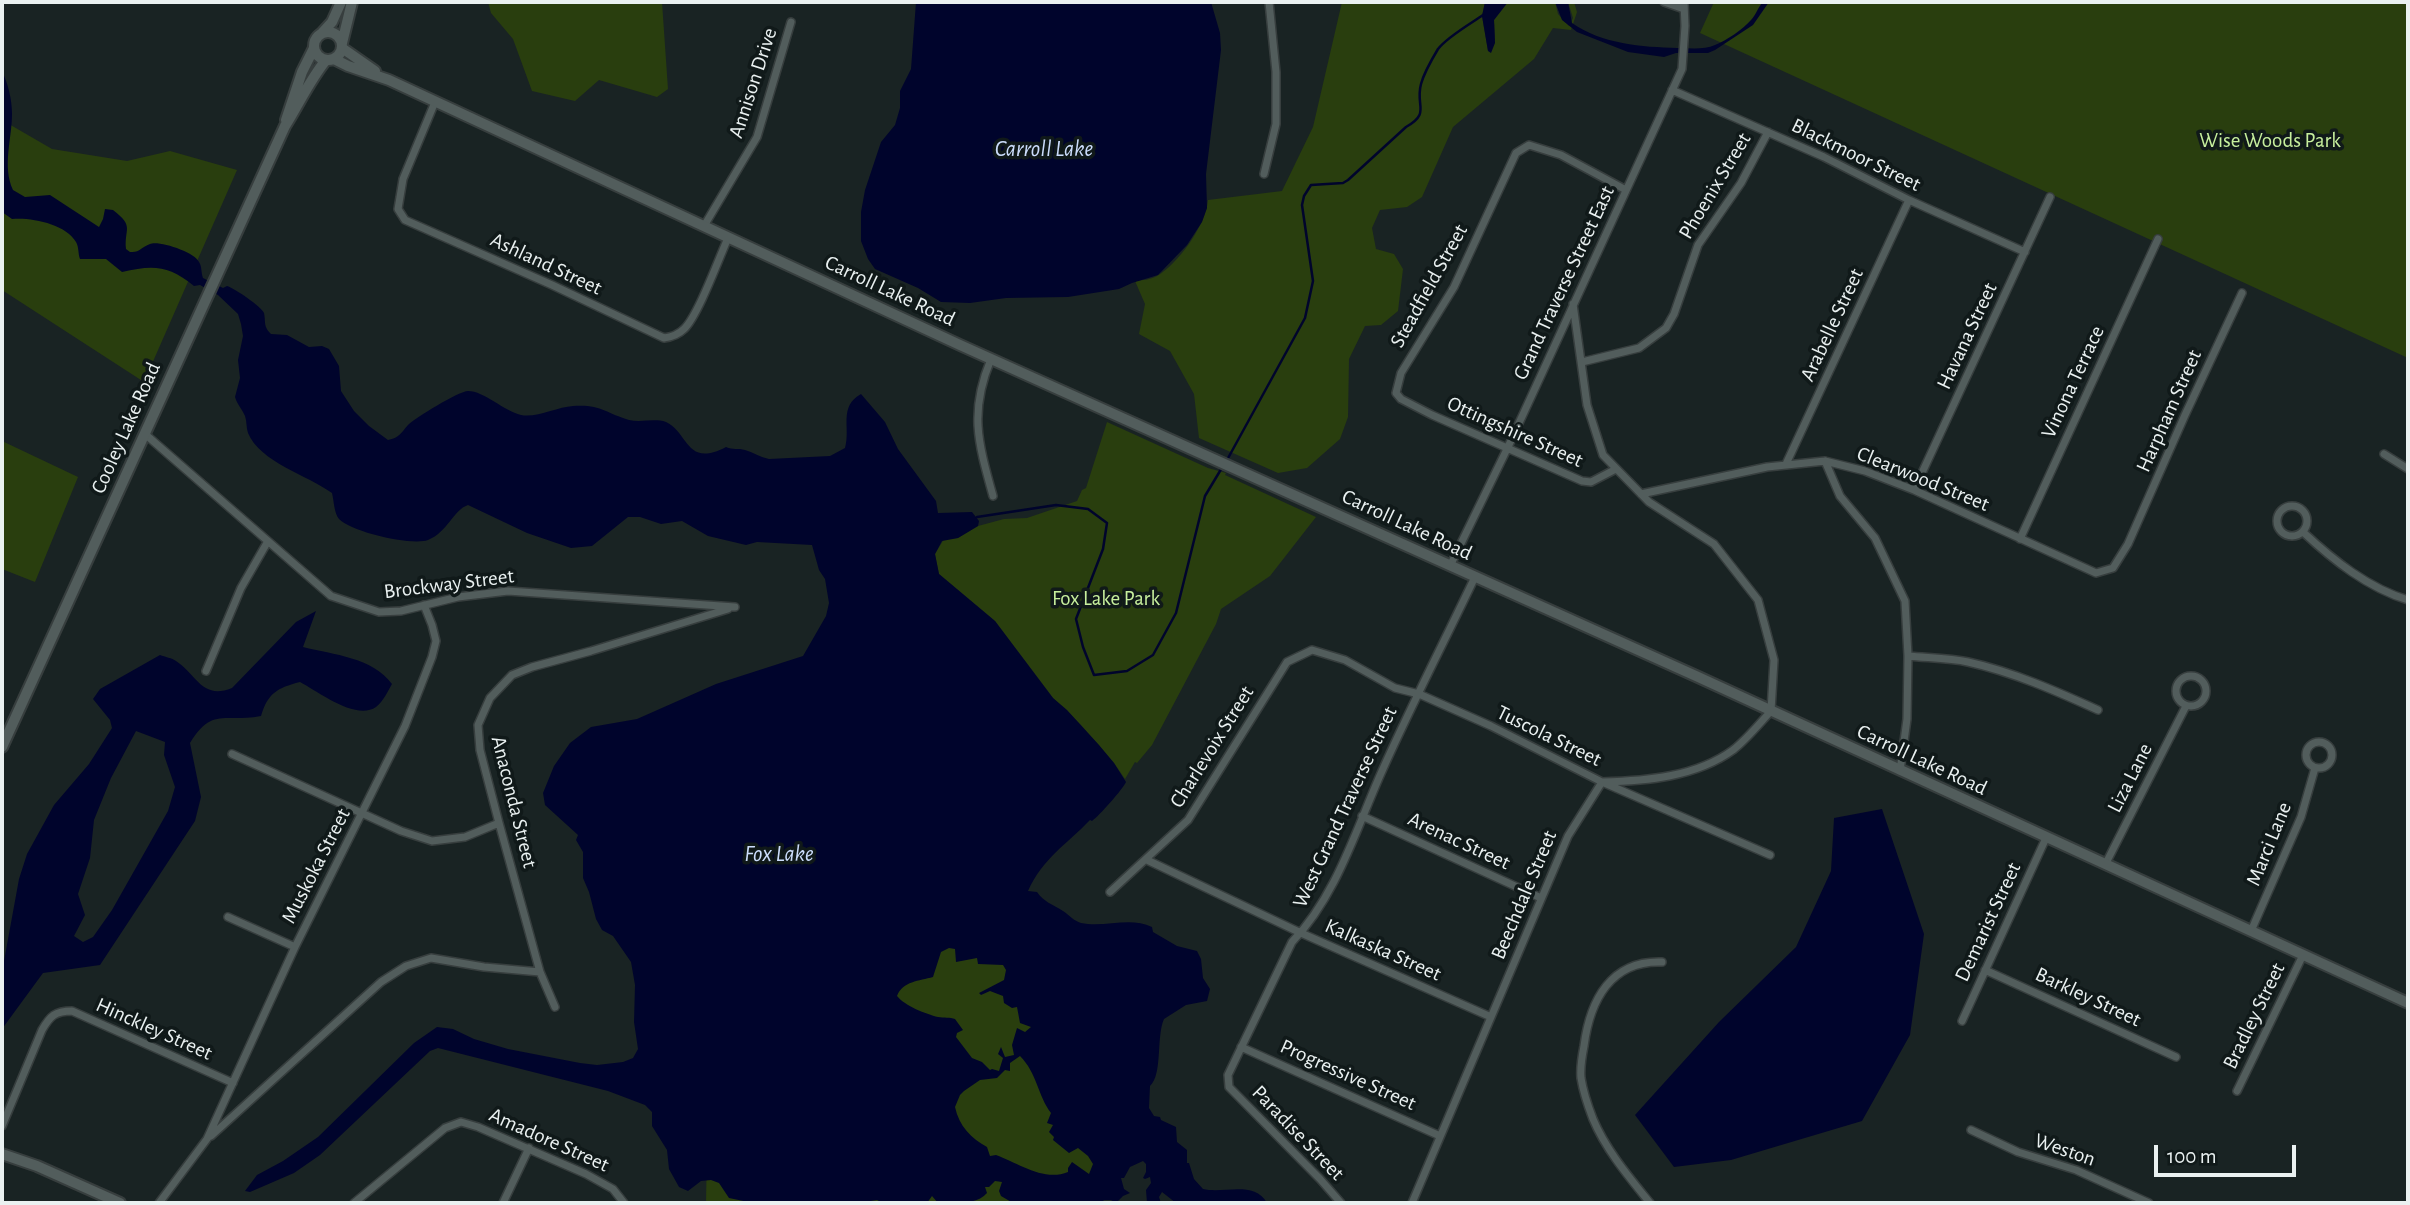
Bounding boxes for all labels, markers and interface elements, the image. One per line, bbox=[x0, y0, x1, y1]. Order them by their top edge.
street label: Annison Drive bbox=[723, 25, 783, 141]
street label: Blackmoor Street bbox=[1787, 113, 1925, 197]
street label: Phoenix Street bbox=[1673, 128, 1757, 244]
park label: Wise Woods Park bbox=[2199, 128, 2341, 154]
water label: Carroll Lake bbox=[995, 135, 1093, 163]
street label: Grand Traverse Street East bbox=[1508, 182, 1620, 384]
street label: Steadfield Street bbox=[1385, 220, 1473, 352]
street label: Ashland Street bbox=[486, 227, 606, 301]
street label: Carroll Lake Road bbox=[821, 250, 959, 332]
street label: Arabelle Street bbox=[1795, 265, 1869, 385]
street label: Havana Street bbox=[1931, 279, 2003, 393]
street label: Vinona Terrace bbox=[2036, 322, 2110, 442]
street label: Harpham Street bbox=[2131, 346, 2207, 476]
street label: Cooley Lake Road bbox=[86, 358, 166, 498]
street label: Ottingshire Street bbox=[1443, 391, 1587, 473]
street label: Clearwood Street bbox=[1853, 441, 1993, 517]
street label: Carroll Lake Road bbox=[1338, 484, 1476, 566]
street label: Brockway Street bbox=[382, 564, 516, 604]
park label: Fox Lake Park bbox=[1052, 586, 1160, 612]
street label: Charlevoix Street bbox=[1164, 681, 1260, 813]
street label: Tuscola Street bbox=[1493, 700, 1605, 772]
street label: West Grand Traverse Street bbox=[1287, 702, 1403, 912]
street label: Carroll Lake Road bbox=[1853, 719, 1991, 801]
street label: Anaconda Street bbox=[485, 733, 543, 871]
street label: Liza Lane bbox=[2102, 739, 2158, 817]
street label: Marci Lane bbox=[2241, 798, 2297, 890]
street label: Muskoka Street bbox=[276, 804, 356, 928]
street label: Arenac Street bbox=[1404, 806, 1514, 876]
street label: Beechdale Street bbox=[1485, 827, 1563, 963]
water label: Fox Lake bbox=[744, 840, 814, 868]
street label: Demarist Street bbox=[1949, 858, 2027, 986]
street label: Kalkaska Street bbox=[1321, 913, 1445, 987]
street label: Bradley Street bbox=[2217, 959, 2291, 1073]
street label: Barkley Street bbox=[2031, 962, 2145, 1032]
street label: Hinckley Street bbox=[92, 992, 216, 1066]
street label: Progressive Street bbox=[1276, 1034, 1420, 1116]
street label: Paradise Street bbox=[1246, 1080, 1350, 1186]
street label: Amadore Street bbox=[485, 1102, 613, 1178]
street label: Weston bbox=[2031, 1128, 2099, 1172]
scale bar bbox=[2158, 1132, 2300, 1176]
text: 100 m bbox=[2167, 1146, 2217, 1167]

